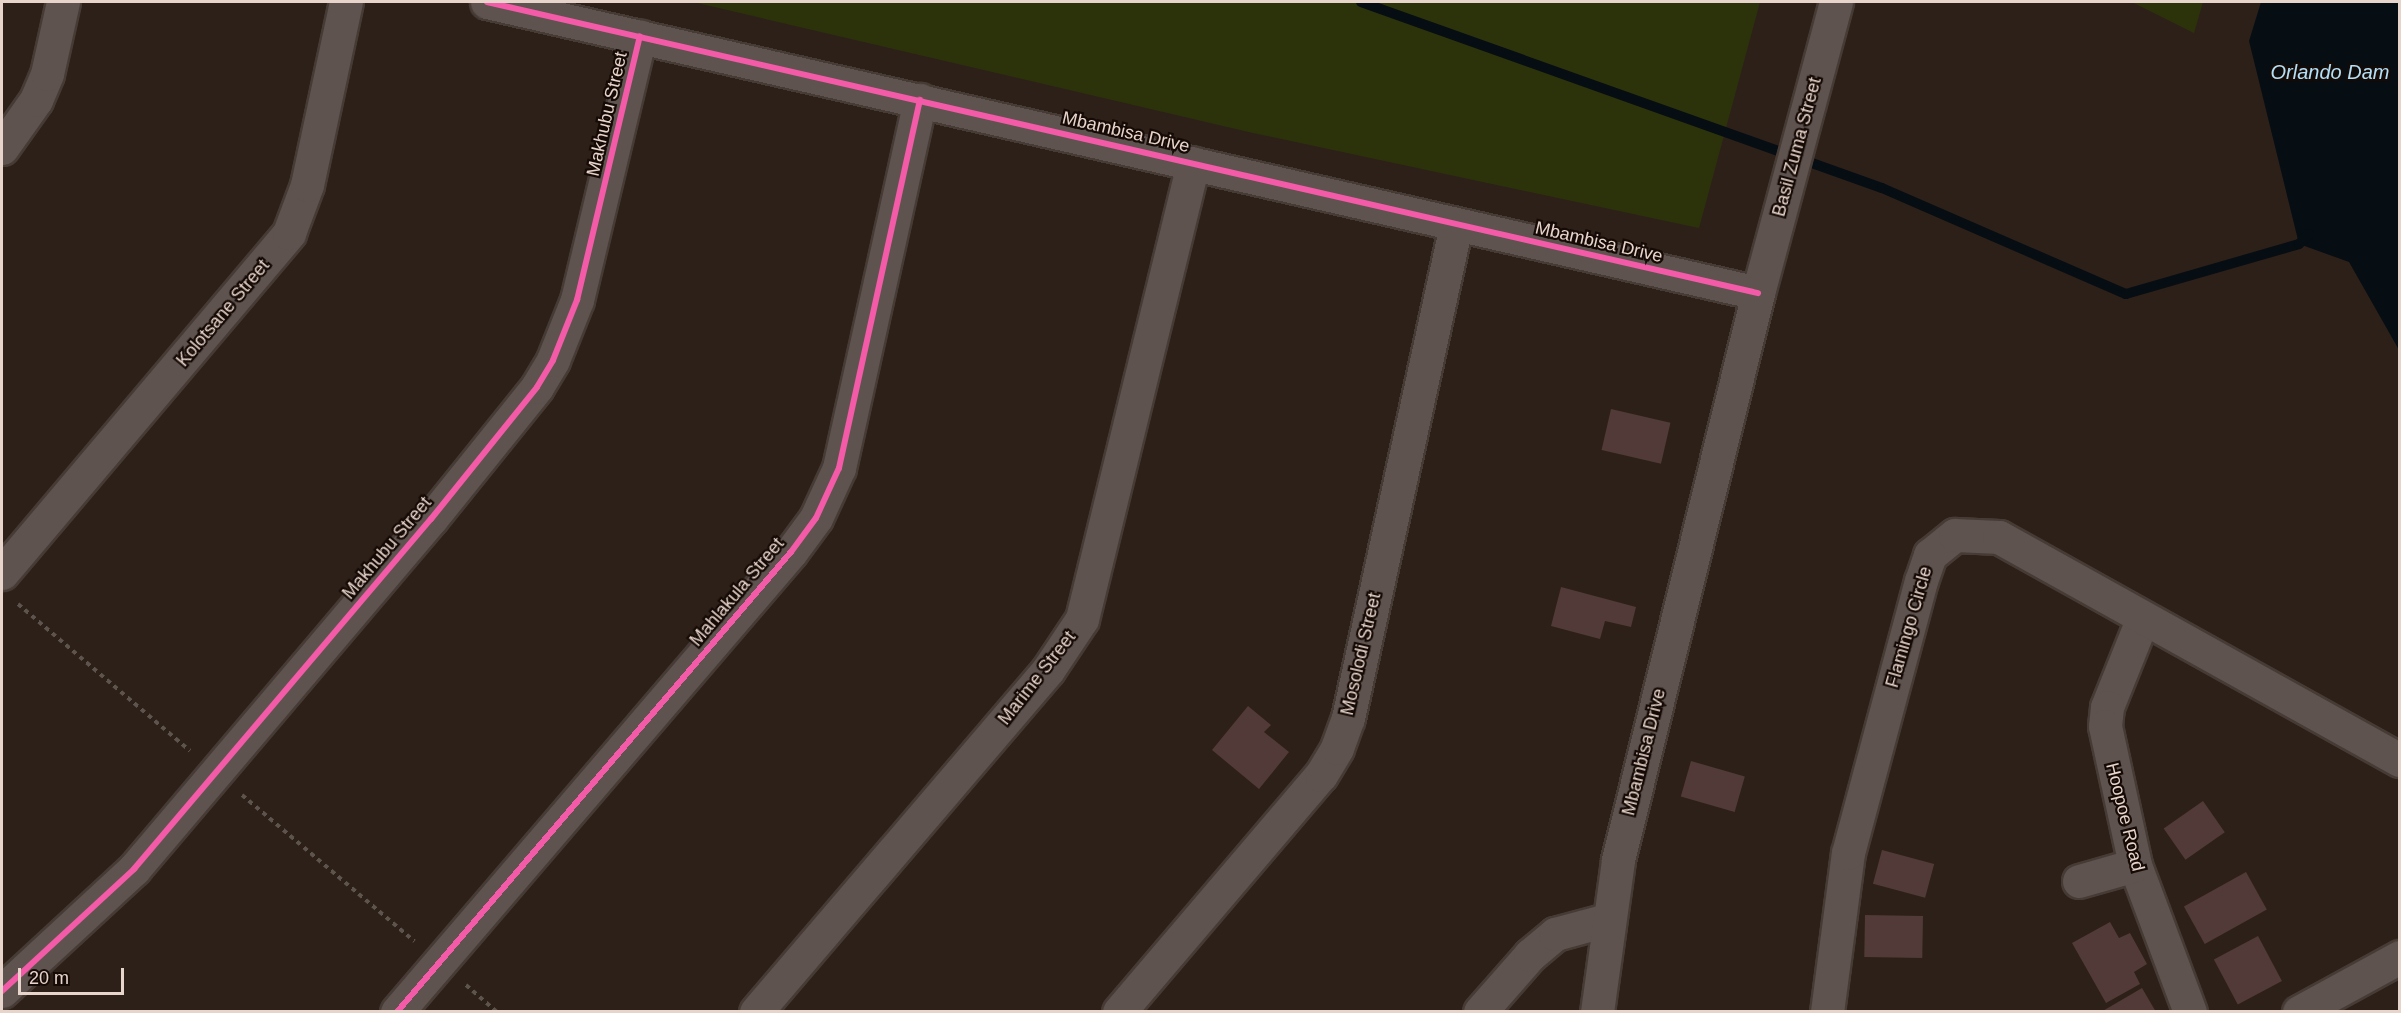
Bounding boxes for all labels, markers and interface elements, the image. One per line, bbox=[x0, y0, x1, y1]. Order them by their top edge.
street label: Makhubu Street bbox=[582, 50, 632, 178]
water label: Orlando Dam bbox=[2271, 60, 2389, 84]
street label: Basil Zuma Street bbox=[1768, 75, 1826, 219]
street label: Mbambisa Drive bbox=[1060, 107, 1192, 157]
street label: Mbambisa Drive bbox=[1533, 217, 1665, 267]
street label: Kolotsane Street bbox=[172, 255, 274, 371]
street label: Makhubu Street bbox=[338, 492, 436, 604]
street label: Mahlakula Street bbox=[685, 533, 789, 651]
street label: Flamingo Circle bbox=[1881, 564, 1937, 690]
street label: Mosolodi Street bbox=[1336, 591, 1386, 717]
street label: Marime Street bbox=[994, 627, 1080, 729]
street label: Mbambisa Drive bbox=[1618, 686, 1670, 818]
street label: Hoopoe Road bbox=[2101, 760, 2149, 874]
scale bar bbox=[21, 956, 128, 994]
text: 20 m bbox=[29, 968, 69, 988]

